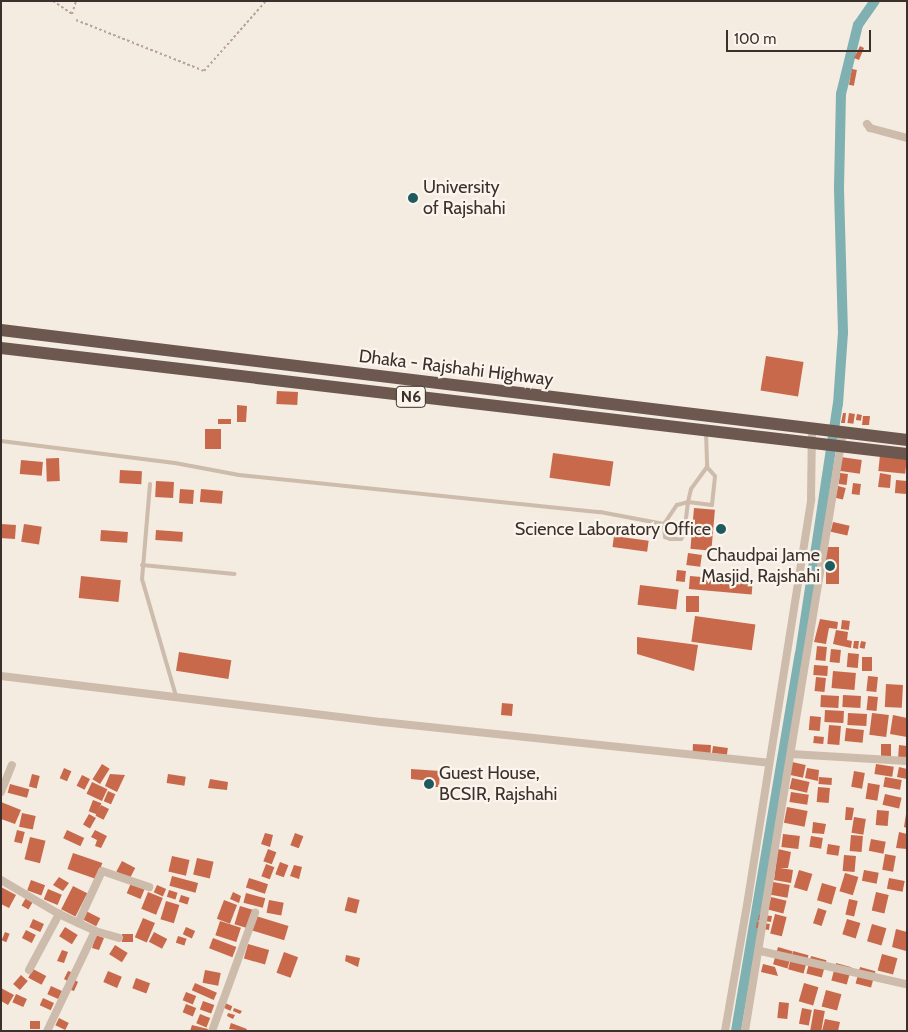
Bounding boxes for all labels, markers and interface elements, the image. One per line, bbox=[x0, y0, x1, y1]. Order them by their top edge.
scale bar bbox=[728, 20, 873, 52]
text: 100 m bbox=[734, 30, 776, 48]
place label: University of Rajshahi bbox=[423, 177, 505, 220]
marker: University of Rajshahi bbox=[407, 192, 419, 204]
street label: Dhaka - Rajshahi Highway bbox=[358, 345, 554, 391]
road number: N6 bbox=[395, 384, 427, 411]
place label: Science Laboratory Office bbox=[515, 518, 711, 540]
marker: Science Laboratory Office bbox=[715, 523, 727, 535]
place label: Chaudpai Jame Masjid, Rajshahi bbox=[701, 545, 820, 588]
marker: Chaudpai Jame Masjid, Rajshahi bbox=[824, 560, 836, 572]
place label: Guest House, BCSIR, Rajshahi bbox=[439, 763, 557, 806]
marker: Guest House, BCSIR, Rajshahi bbox=[423, 778, 435, 790]

